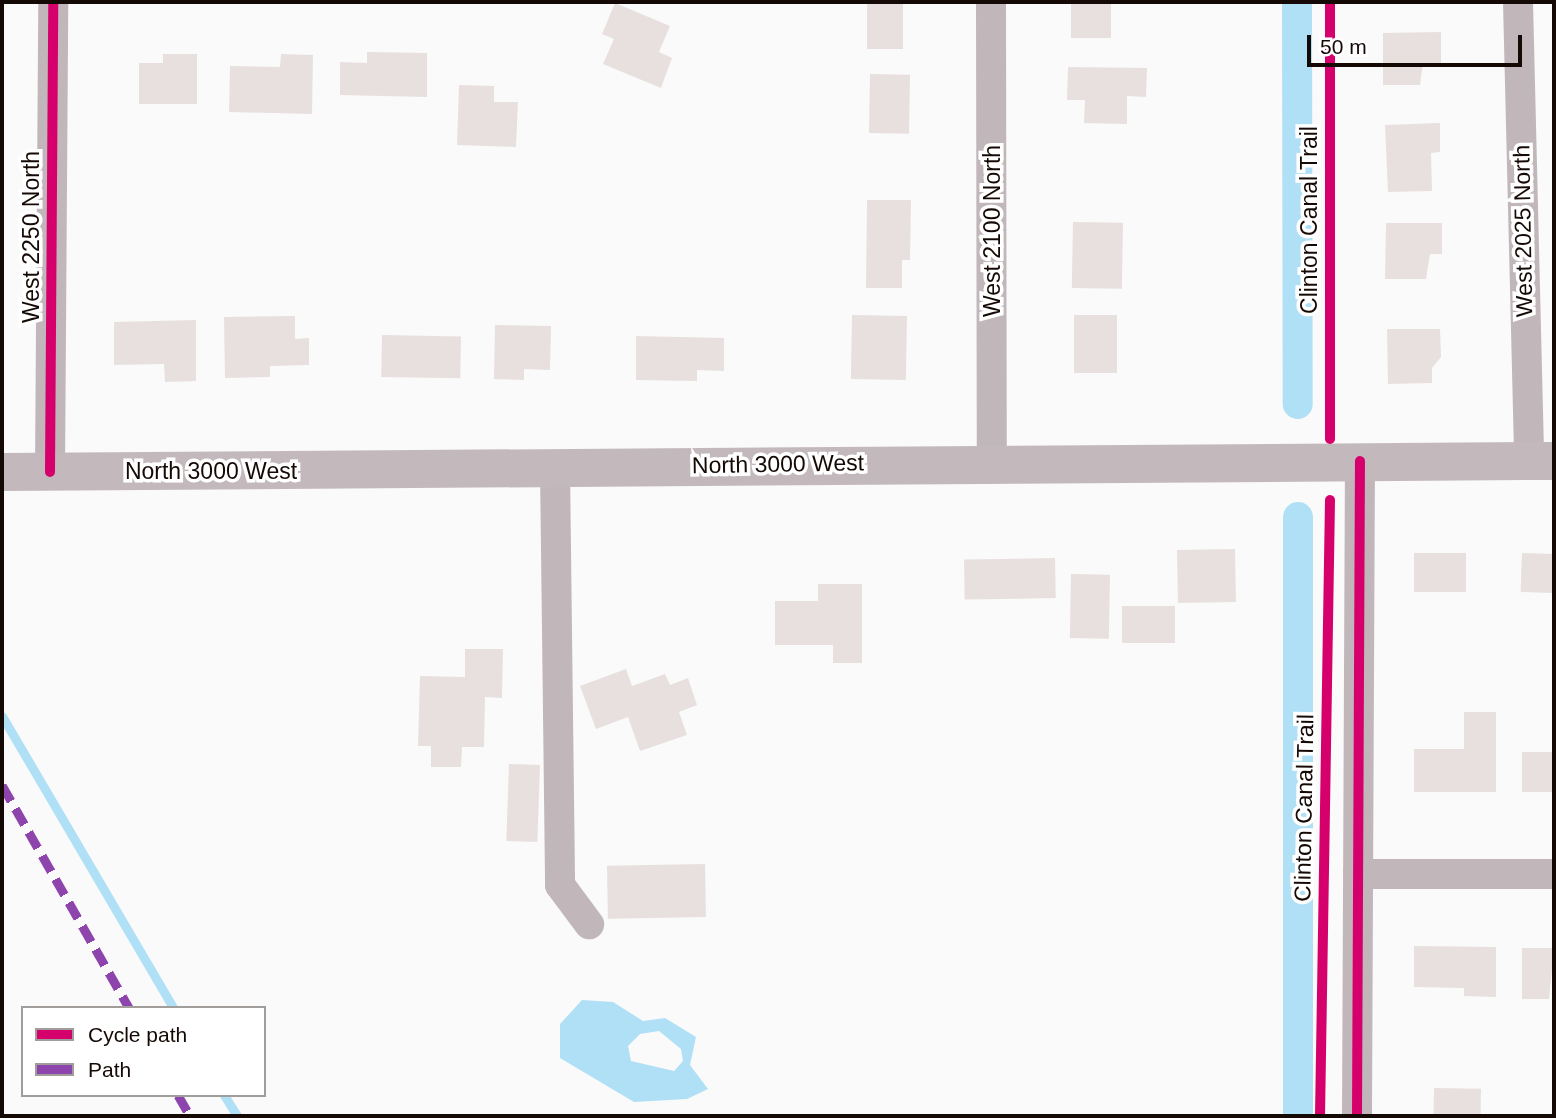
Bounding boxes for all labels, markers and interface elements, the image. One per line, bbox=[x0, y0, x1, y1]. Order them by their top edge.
scale bar bbox=[1311, 21, 1526, 65]
text: 50 m bbox=[1320, 35, 1367, 58]
street label: Clinton Canal Trail bbox=[1295, 126, 1323, 314]
street label: West 2100 North bbox=[978, 145, 1006, 317]
street label: West 2025 North bbox=[1508, 145, 1538, 317]
street label: West 2250 North bbox=[17, 151, 45, 323]
street label: North 3000 West bbox=[692, 449, 864, 479]
street label: North 3000 West bbox=[125, 457, 297, 485]
street label: Clinton Canal Trail bbox=[1289, 714, 1319, 902]
legend bbox=[21, 1006, 266, 1097]
text: Cycle path bbox=[88, 1023, 187, 1046]
text: Path bbox=[88, 1058, 131, 1081]

